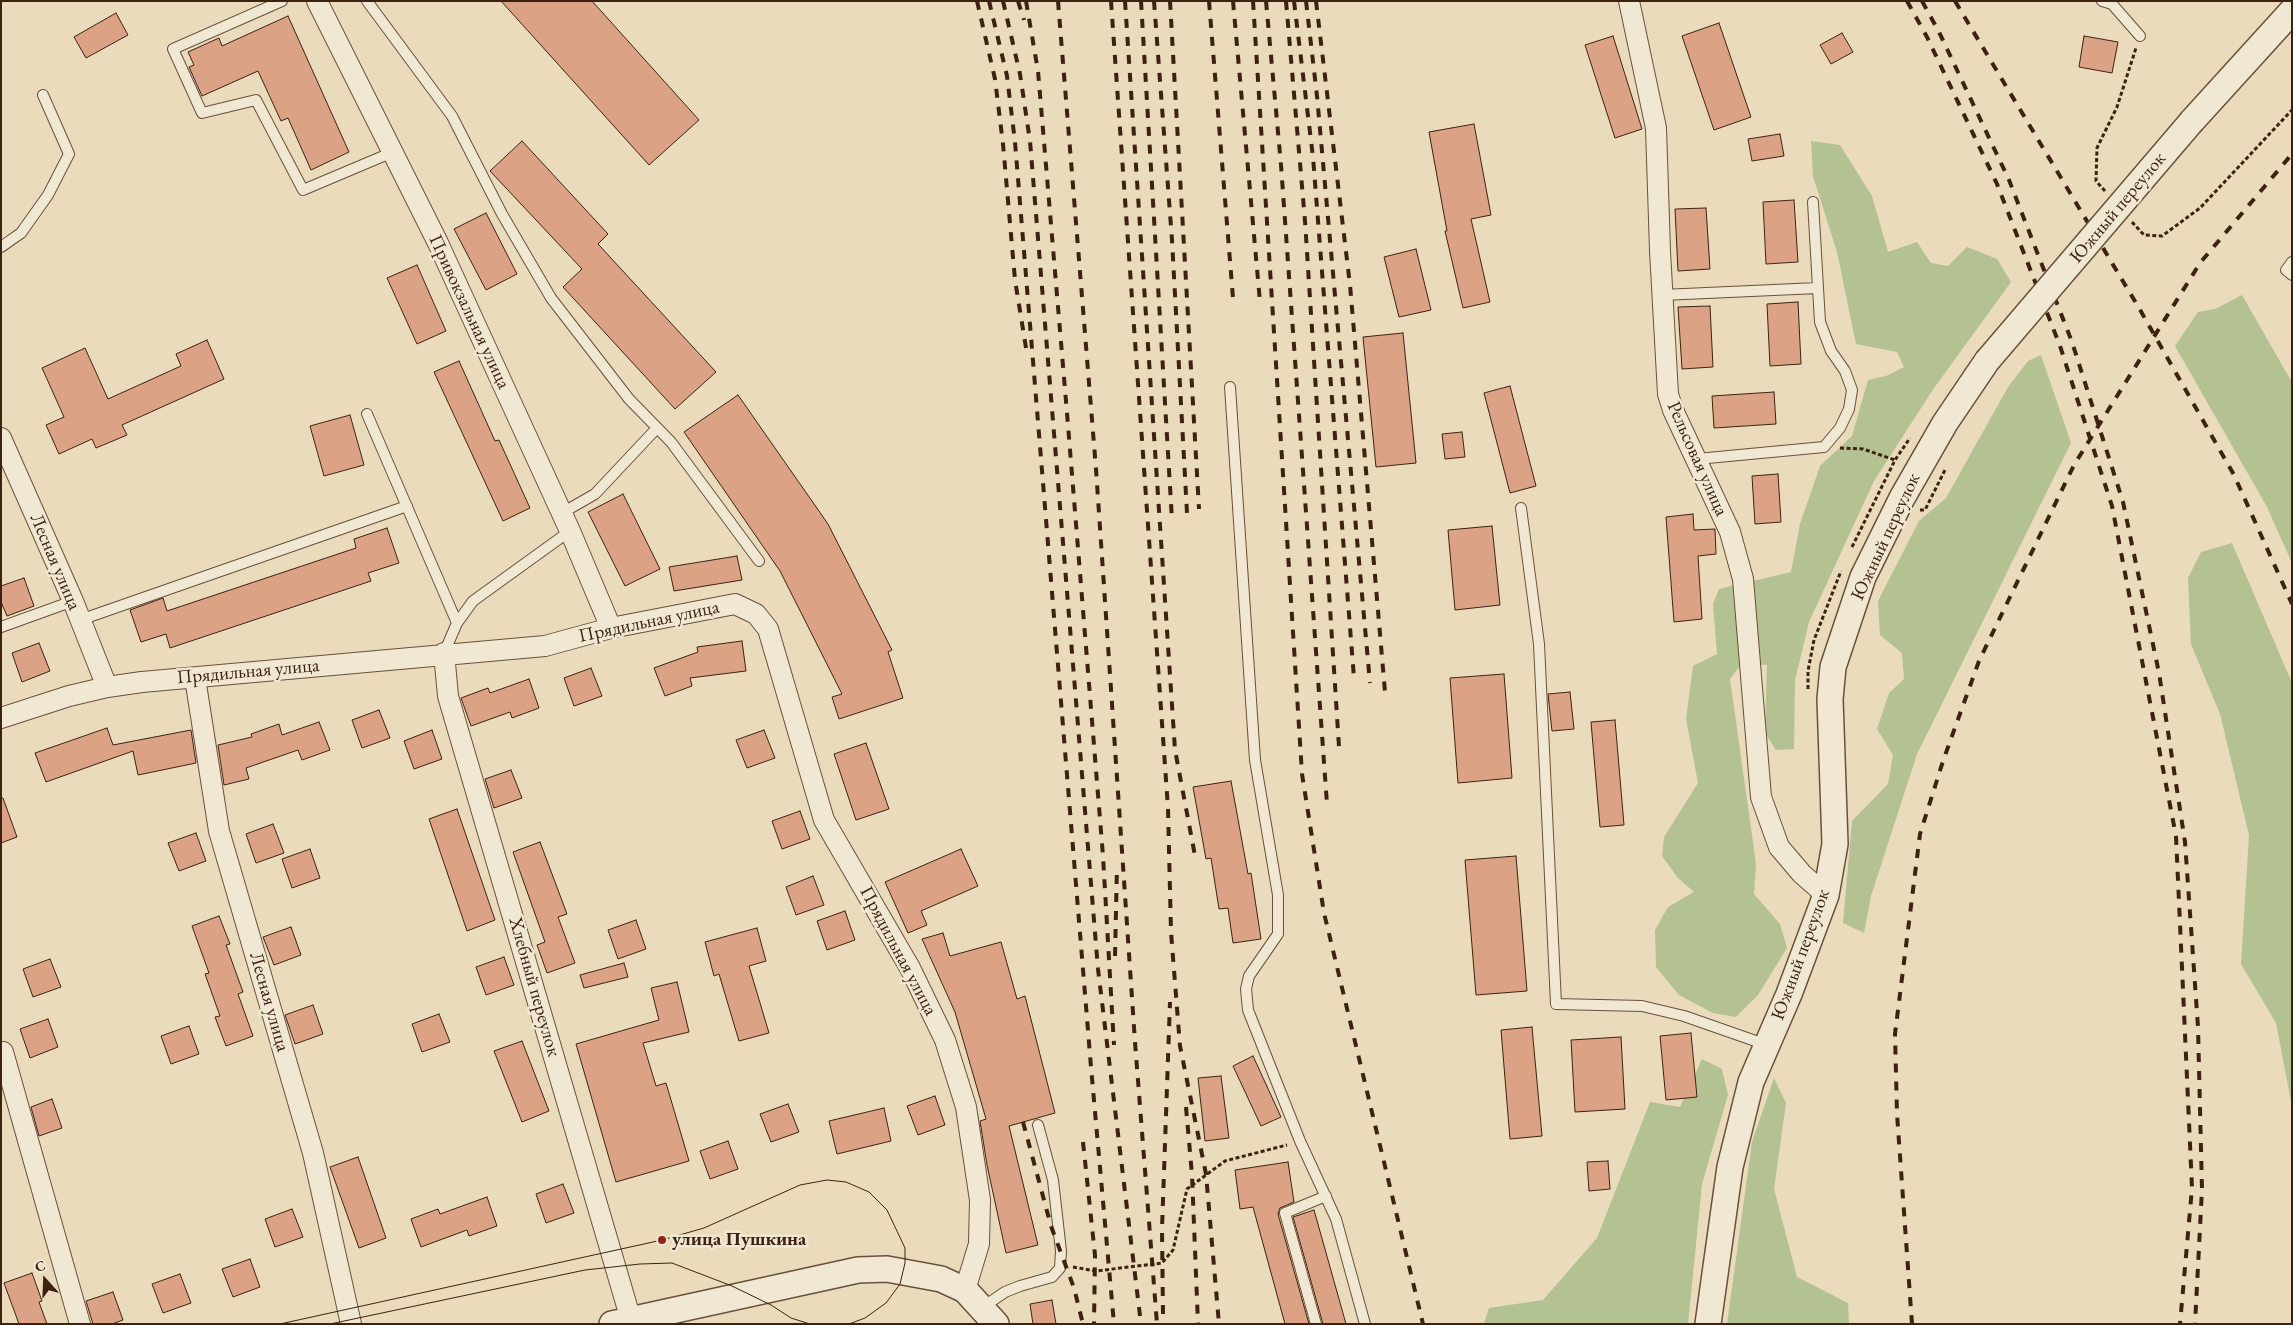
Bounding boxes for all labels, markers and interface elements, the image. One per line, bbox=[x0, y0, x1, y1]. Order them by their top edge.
street label: Южный переулок bbox=[2065, 148, 2171, 268]
street label: Привокзальная улица bbox=[423, 231, 515, 393]
street label: Рельсовая улица bbox=[1662, 398, 1732, 520]
street label: Южный переулок bbox=[1847, 470, 1925, 604]
street label: Лесная улица bbox=[25, 510, 85, 614]
street label: Прядильная улица bbox=[577, 596, 721, 648]
street label: Прядильная улица bbox=[176, 654, 320, 690]
street label: Прядильная улица bbox=[854, 882, 942, 1020]
street label: Южный переулок bbox=[1767, 886, 1835, 1024]
street label: Хлебный переулок bbox=[503, 915, 565, 1059]
street label: Лесная улица bbox=[244, 950, 294, 1054]
place label: улица Пушкина bbox=[672, 1229, 806, 1251]
marker: улица Пушкина bbox=[656, 1234, 668, 1246]
north arrow bbox=[20, 1255, 70, 1305]
text: С bbox=[32, 1256, 48, 1276]

